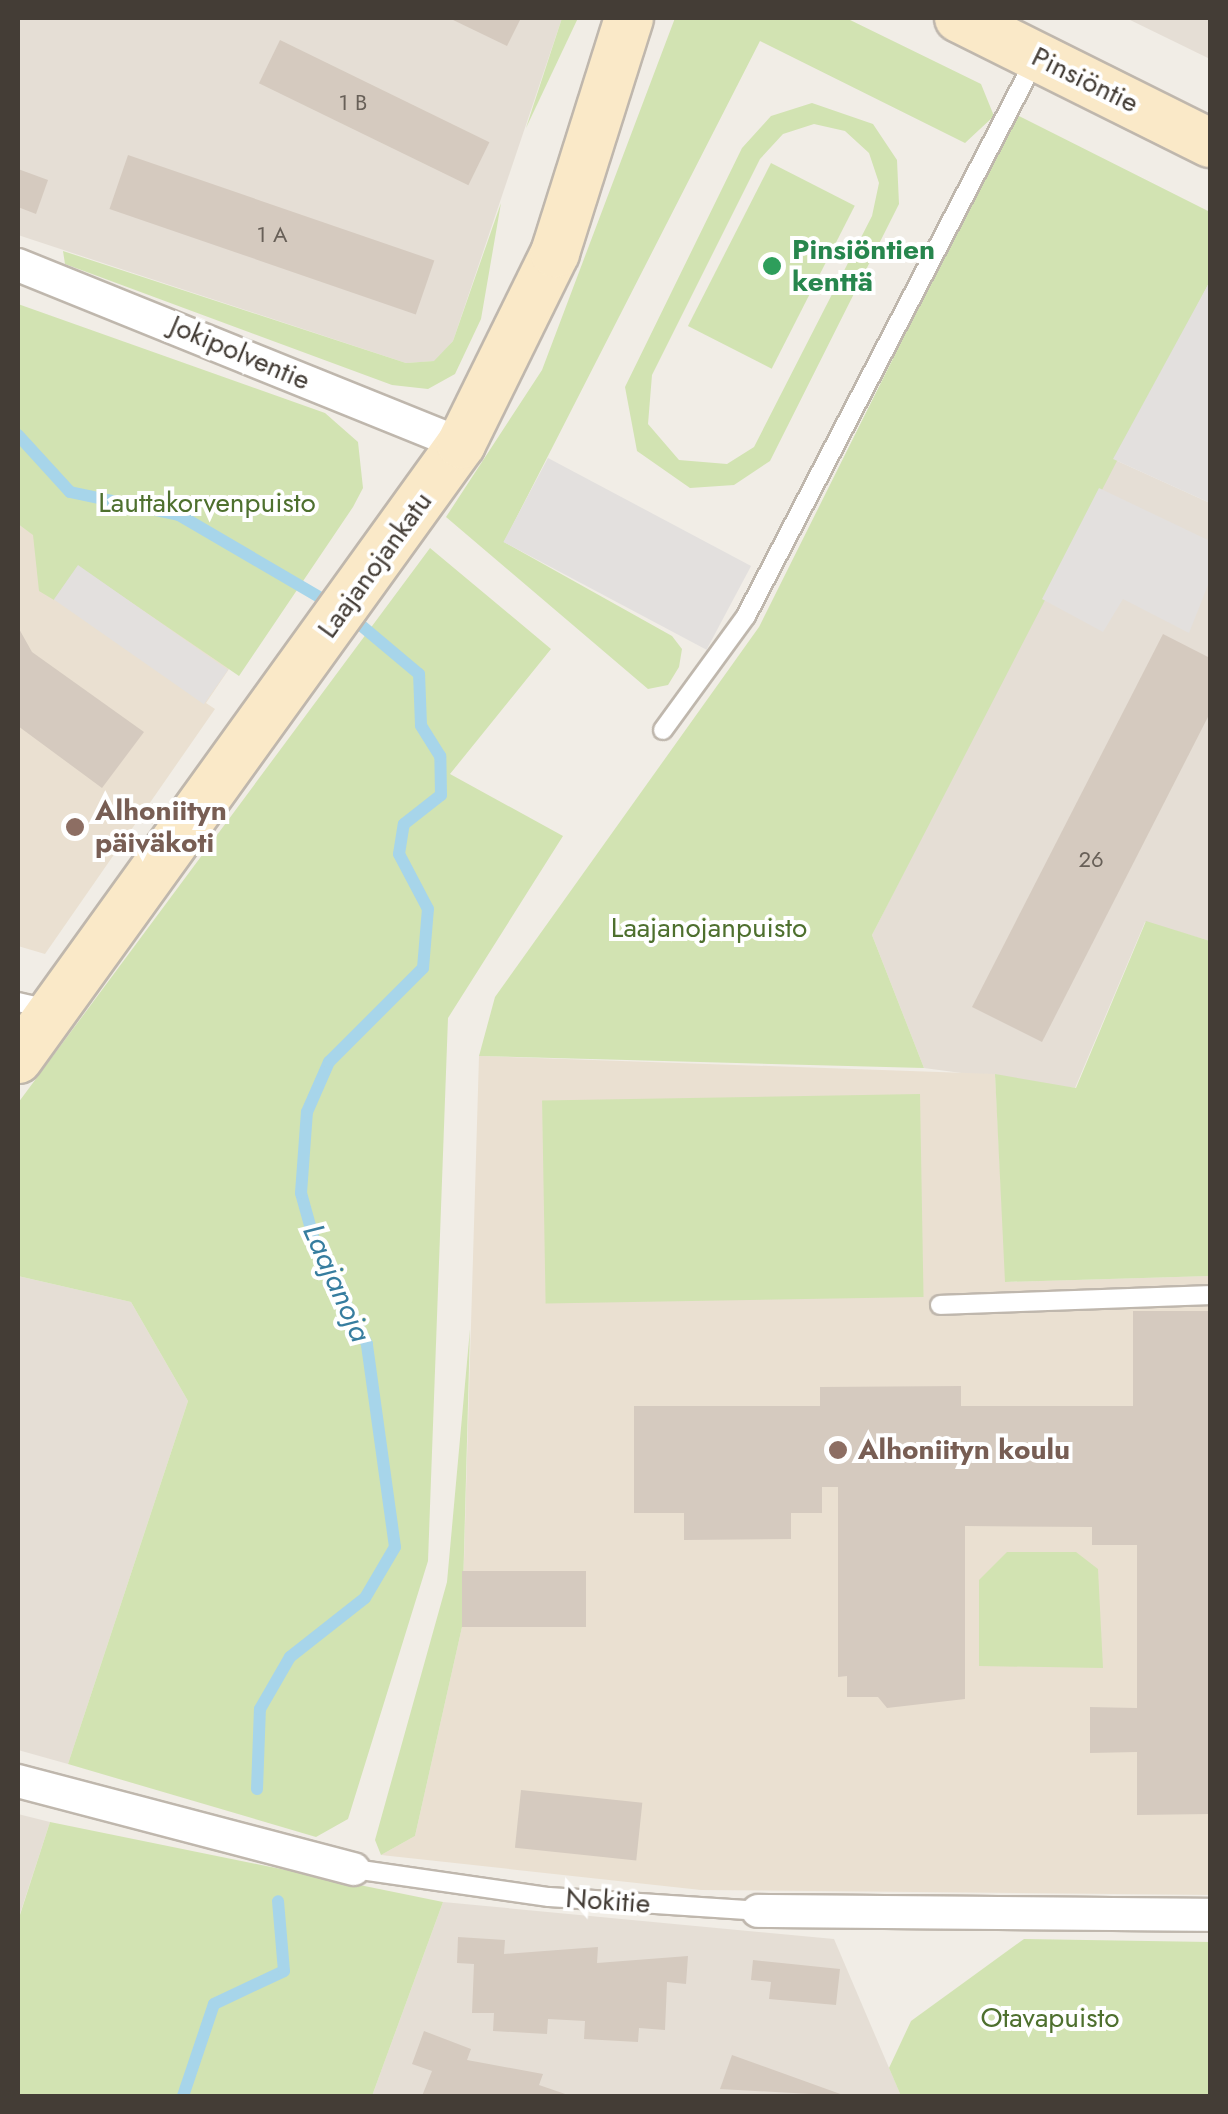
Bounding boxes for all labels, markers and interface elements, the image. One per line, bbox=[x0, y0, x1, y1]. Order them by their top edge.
street label: Pinsiöntie bbox=[1026, 40, 1144, 120]
house number: 1 B bbox=[339, 90, 367, 116]
house number: 1 A bbox=[256, 222, 288, 248]
place label: Pinsiöntien kenttä bbox=[792, 233, 935, 299]
marker: Pinsiöntien kenttä bbox=[761, 255, 783, 277]
street label: Jokipolventie bbox=[165, 308, 315, 398]
street label: Laajanojankatu bbox=[311, 485, 439, 645]
park label: Lauttakorvenpuisto bbox=[98, 486, 316, 520]
place label: Alhoniityn päiväkoti bbox=[95, 794, 227, 860]
marker: Alhoniityn päiväkoti bbox=[64, 816, 86, 838]
house number: 26 bbox=[1078, 847, 1104, 873]
park label: Laajanojanpuisto bbox=[611, 911, 807, 945]
water label: Laajanoja bbox=[295, 1218, 379, 1348]
place label: Alhoniityn koulu bbox=[858, 1433, 1070, 1467]
marker: Alhoniityn koulu bbox=[827, 1439, 849, 1461]
street label: Nokitie bbox=[564, 1881, 652, 1921]
park label: Otavapuisto bbox=[980, 2001, 1120, 2035]

